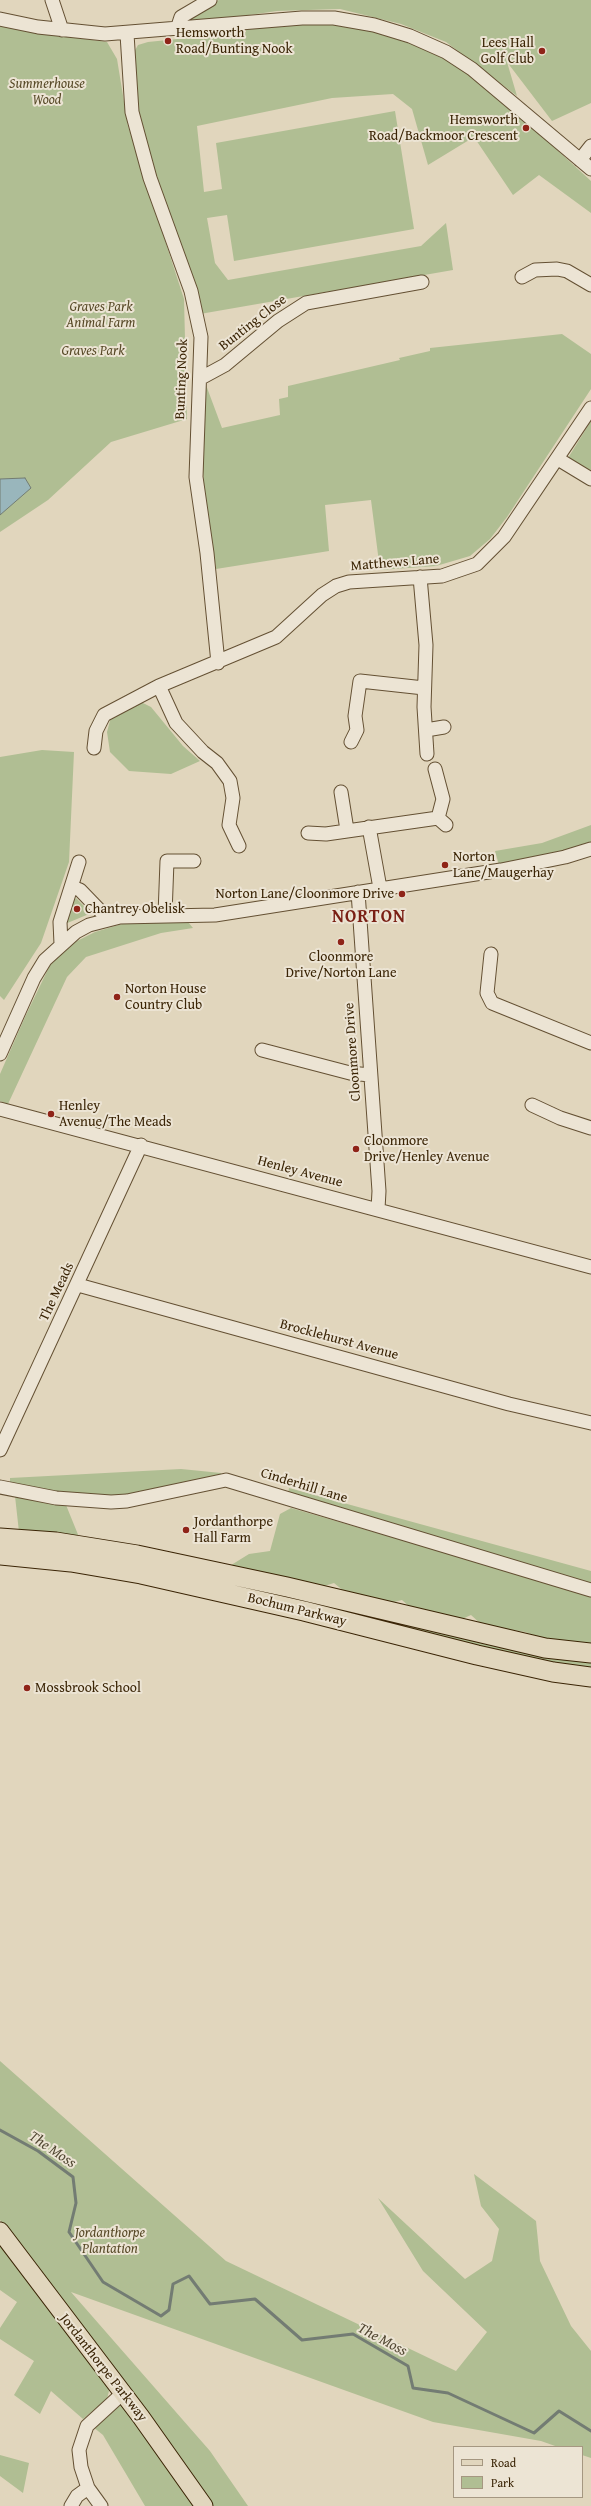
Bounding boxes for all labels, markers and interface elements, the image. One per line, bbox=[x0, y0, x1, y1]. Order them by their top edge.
place label: Hemsworth Road/Bunting Nook bbox=[176, 25, 293, 58]
place label: Lees Hall Golf Club bbox=[481, 35, 534, 68]
marker: Hemsworth Road/Bunting Nook bbox=[163, 36, 173, 46]
marker: Lees Hall Golf Club bbox=[537, 46, 547, 56]
park label: Summerhouse Wood bbox=[9, 76, 85, 108]
place label: Hemsworth Road/Backmoor Crescent bbox=[369, 112, 518, 144]
marker: Hemsworth Road/Backmoor Crescent bbox=[521, 123, 531, 133]
street label: Bunting Close bbox=[216, 291, 290, 355]
park label: Graves Park Animal Farm bbox=[66, 299, 136, 332]
street label: Bunting Nook bbox=[172, 338, 192, 420]
park label: Graves Park bbox=[61, 343, 125, 359]
street label: Matthews Lane bbox=[350, 551, 440, 575]
place label: Norton Lane/Maugerhay bbox=[453, 849, 554, 882]
marker: Norton Lane/Maugerhay bbox=[440, 860, 450, 870]
place label: Norton Lane/Cloonmore Drive bbox=[216, 886, 394, 902]
marker: Norton Lane/Cloonmore Drive bbox=[397, 889, 407, 899]
place label: Chantrey Obelisk bbox=[85, 901, 185, 917]
marker: Chantrey Obelisk bbox=[72, 904, 82, 914]
district label: NORTON bbox=[332, 906, 406, 928]
marker: Cloonmore Drive/Norton Lane bbox=[336, 937, 346, 947]
place label: Cloonmore Drive/Norton Lane bbox=[286, 949, 396, 982]
place label: Norton House Country Club bbox=[125, 981, 206, 1014]
marker: Norton House Country Club bbox=[112, 992, 122, 1002]
street label: Cloonmore Drive bbox=[341, 1002, 365, 1102]
place label: Henley Avenue/The Meads bbox=[59, 1098, 172, 1130]
marker: Henley Avenue/The Meads bbox=[46, 1109, 56, 1119]
place label: Cloonmore Drive/Henley Avenue bbox=[364, 1133, 489, 1166]
marker: Cloonmore Drive/Henley Avenue bbox=[351, 1144, 361, 1154]
street label: Henley Avenue bbox=[256, 1153, 344, 1191]
street label: The Meads bbox=[36, 1260, 78, 1324]
street label: Brocklehurst Avenue bbox=[278, 1316, 400, 1364]
street label: Cinderhill Lane bbox=[259, 1465, 349, 1507]
place label: Jordanthorpe Hall Farm bbox=[194, 1514, 273, 1546]
marker: Jordanthorpe Hall Farm bbox=[181, 1525, 191, 1535]
street label: Bochum Parkway bbox=[246, 1590, 348, 1630]
place label: Mossbrook School bbox=[35, 1680, 141, 1696]
marker: Mossbrook School bbox=[22, 1683, 32, 1693]
water label: The Moss bbox=[25, 2128, 79, 2172]
park label: Jordanthorpe Plantation bbox=[75, 2225, 145, 2258]
street label: Jordanthorpe Parkway bbox=[56, 2311, 150, 2425]
water label: The Moss bbox=[354, 2320, 410, 2360]
legend bbox=[453, 2446, 583, 2498]
text: Road bbox=[491, 2454, 516, 2471]
text: Park bbox=[491, 2474, 514, 2491]

